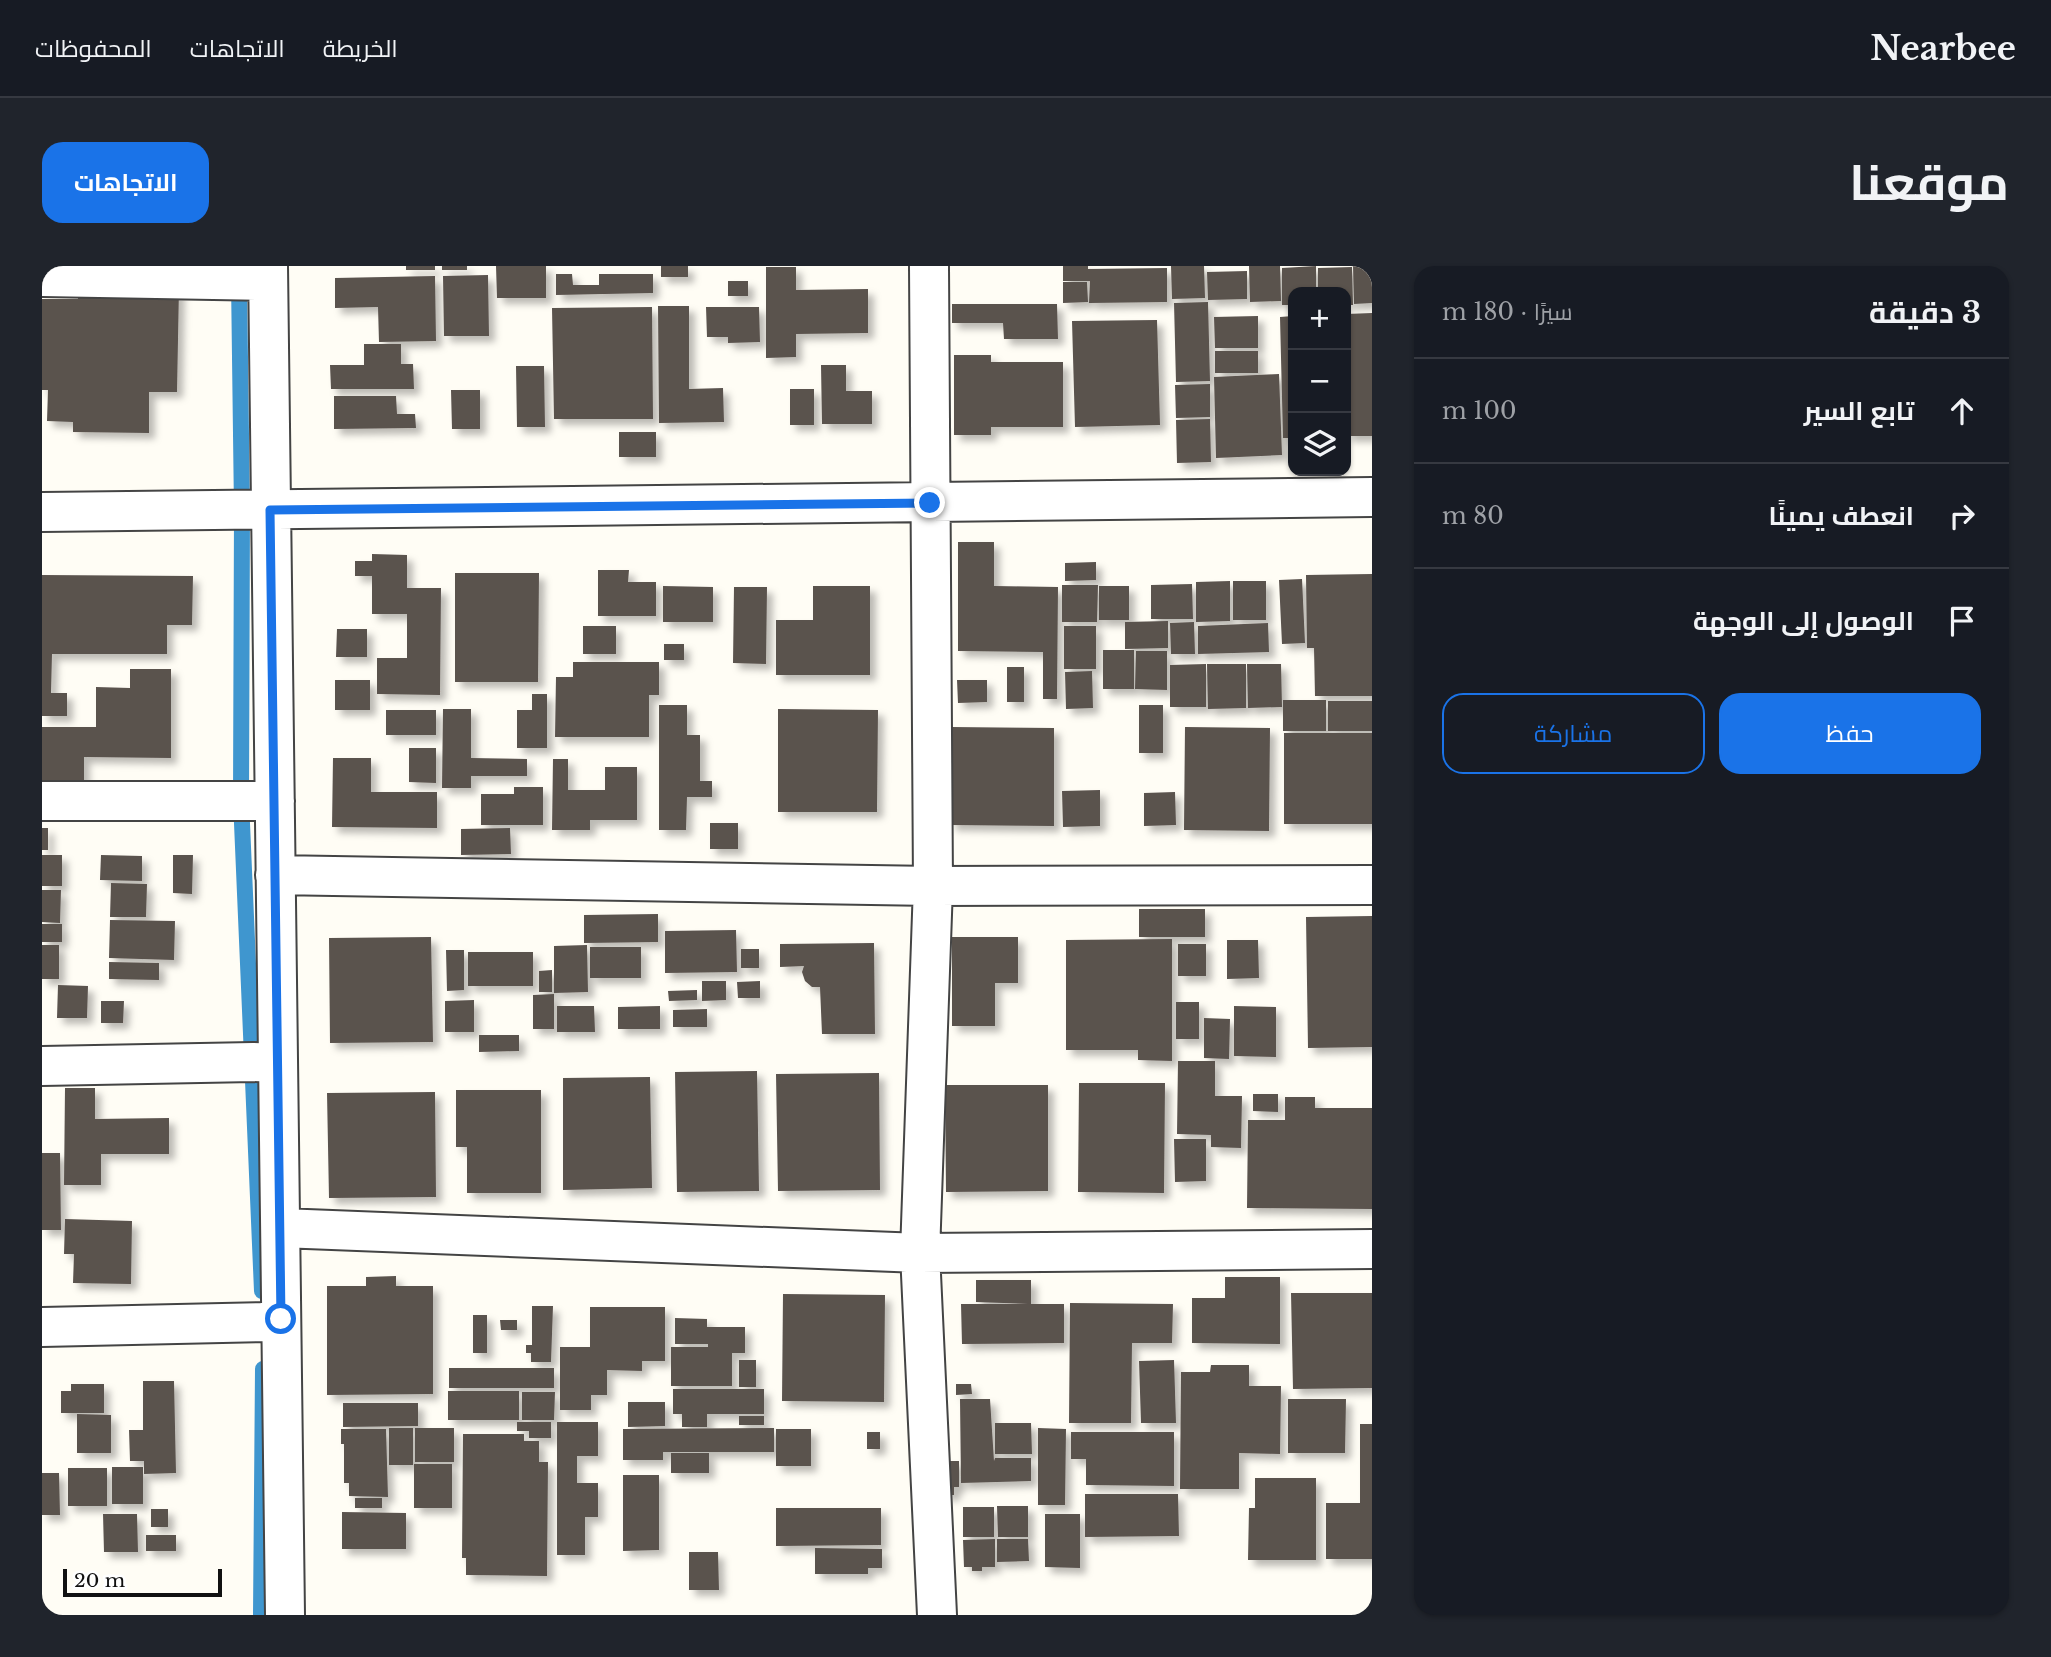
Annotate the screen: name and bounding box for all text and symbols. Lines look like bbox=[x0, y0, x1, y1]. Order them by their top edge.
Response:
text: Nearbee bbox=[1870, 28, 2016, 69]
text: المحفوظات bbox=[35, 34, 152, 63]
text: الاتجاهات bbox=[190, 34, 285, 63]
text: الخريطة bbox=[323, 34, 398, 63]
button: الاتجاهات bbox=[42, 142, 209, 223]
text: موقعنا bbox=[1849, 152, 2009, 213]
map controls bbox=[1288, 287, 1351, 476]
button: + bbox=[1288, 287, 1351, 350]
text: 3 دقيقة bbox=[1869, 294, 1981, 331]
text: سيرًا · 180 m bbox=[1442, 298, 1573, 326]
button: − bbox=[1288, 350, 1351, 413]
icon: ahead bbox=[1943, 392, 1981, 430]
text: تابع السير bbox=[1804, 395, 1914, 427]
text: 100 m bbox=[1442, 397, 1516, 425]
button: layers bbox=[1288, 413, 1351, 476]
route end bbox=[914, 487, 945, 518]
icon: right bbox=[1943, 497, 1981, 535]
text: انعطف يمينًا bbox=[1768, 500, 1914, 532]
text: 80 m bbox=[1442, 502, 1504, 530]
icon: arrive bbox=[1943, 602, 1981, 640]
text: الوصول إلى الوجهة bbox=[1693, 605, 1914, 637]
button: مشاركة bbox=[1442, 693, 1705, 774]
button: حفظ bbox=[1719, 693, 1981, 774]
route start bbox=[265, 1303, 296, 1334]
scale bar bbox=[63, 1566, 222, 1598]
text: 20 m bbox=[74, 1569, 125, 1592]

